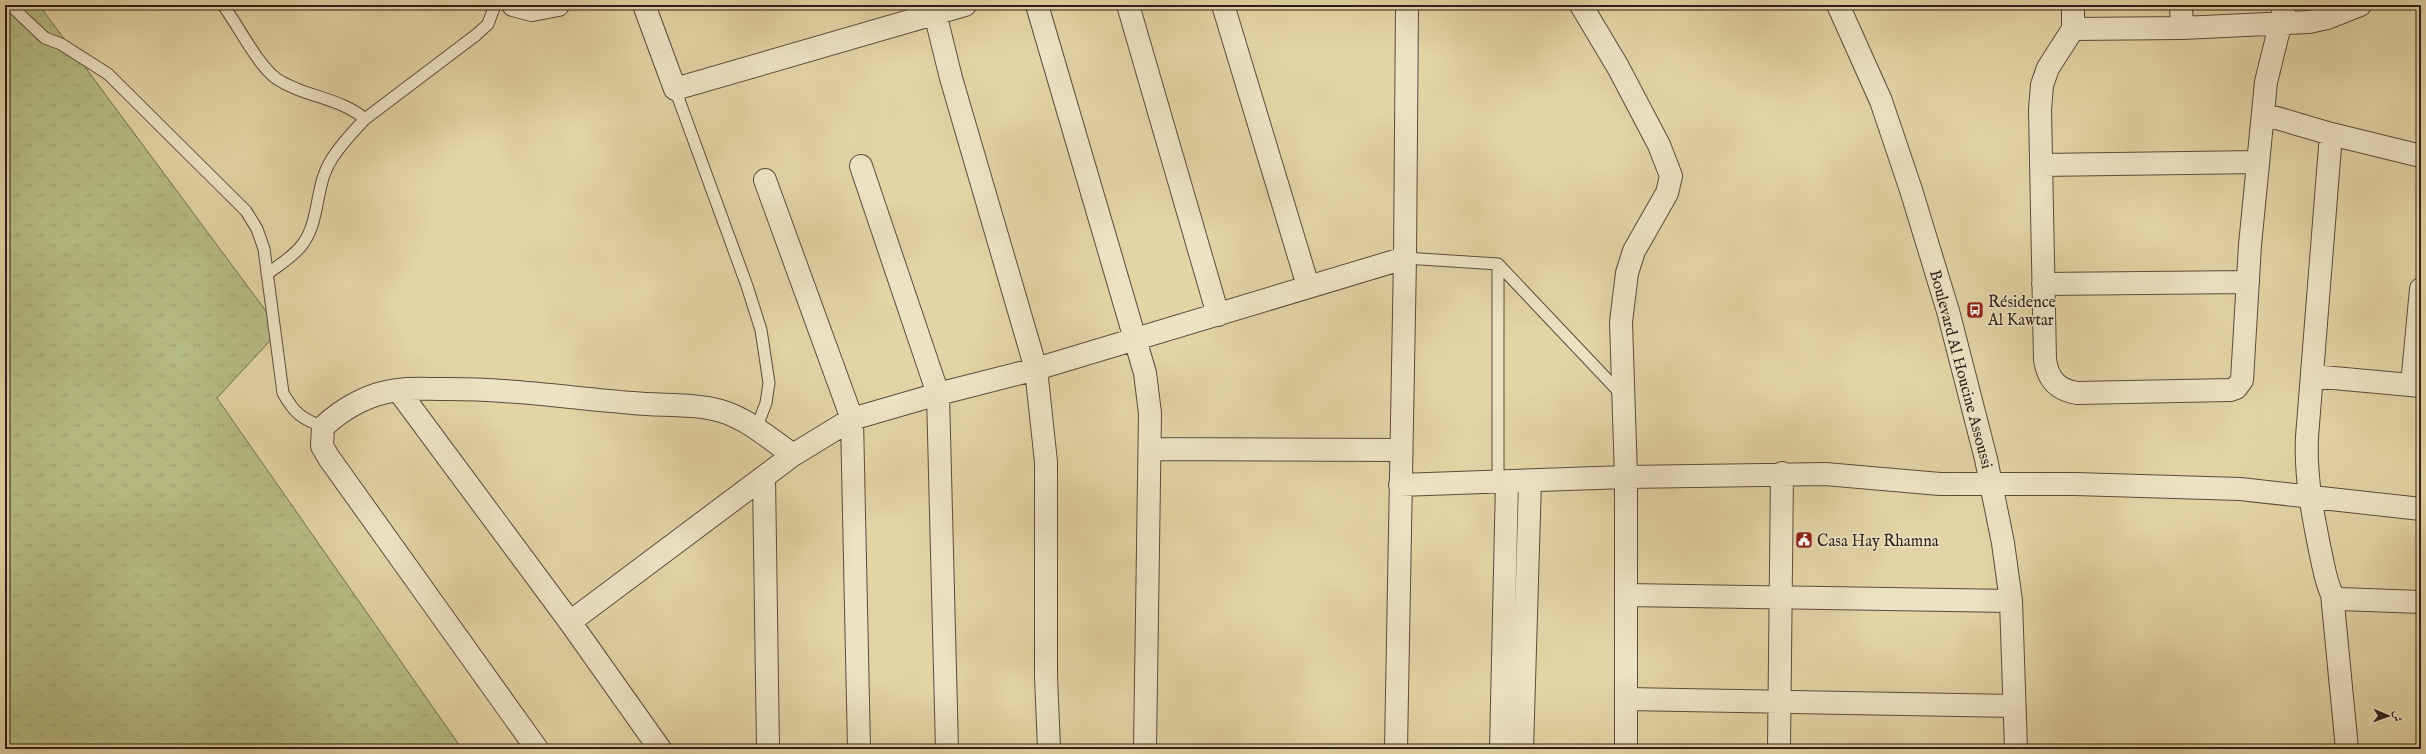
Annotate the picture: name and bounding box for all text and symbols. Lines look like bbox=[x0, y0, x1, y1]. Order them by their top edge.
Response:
street label: Boulevard Al Houcine Assoussi bbox=[1924, 268, 1996, 471]
place label: Résidence Al Kawtar bbox=[1987, 293, 2056, 331]
bus stop icon: Résidence Al Kawtar bbox=[1965, 300, 1985, 320]
public building icon: Casa Hay Rhamna bbox=[1794, 530, 1814, 550]
place label: Casa Hay Rhamna bbox=[1817, 532, 1939, 552]
north arrow bbox=[2368, 696, 2408, 736]
text: ش bbox=[2390, 711, 2404, 722]

